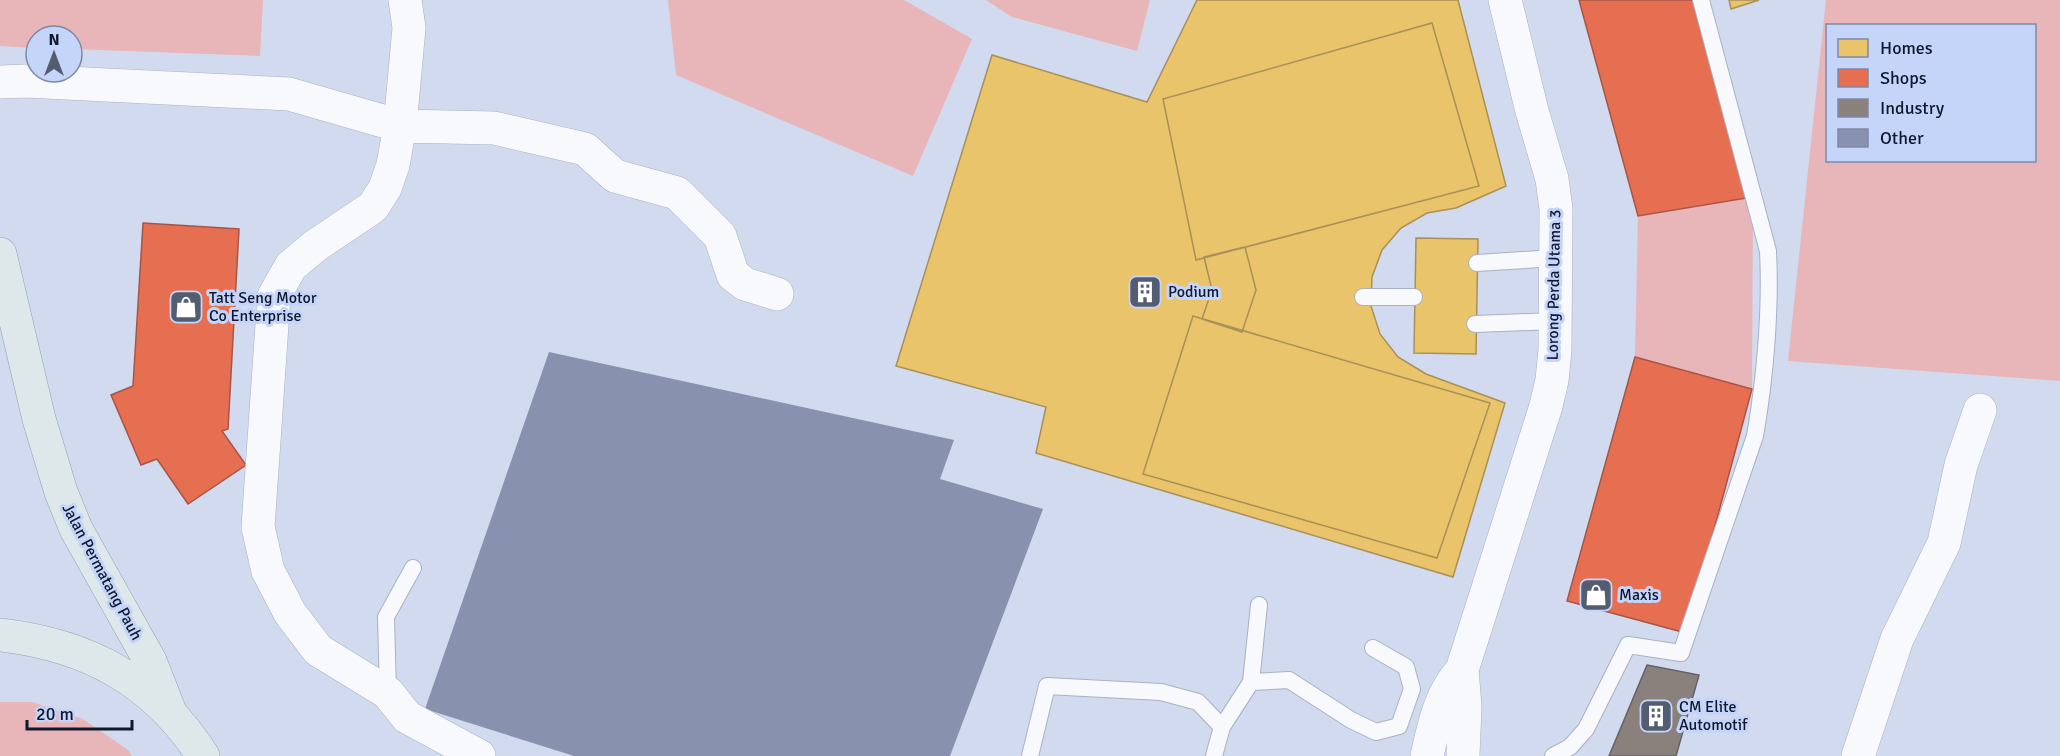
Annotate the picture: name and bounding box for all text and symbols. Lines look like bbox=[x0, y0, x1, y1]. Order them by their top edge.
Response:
north arrow bbox=[24, 24, 84, 84]
legend bbox=[1826, 24, 2036, 162]
text: N bbox=[48, 30, 60, 50]
text: Homes bbox=[1880, 37, 1933, 59]
text: Shops bbox=[1880, 67, 1927, 89]
text: Industry bbox=[1880, 97, 1945, 119]
text: Other bbox=[1880, 127, 1924, 149]
street label: Lorong Perda Utama 3 bbox=[1543, 209, 1565, 361]
building icon: Podium bbox=[1127, 274, 1163, 310]
place label: Podium bbox=[1168, 282, 1219, 302]
place label: Tatt Seng Motor Co Enterprise bbox=[209, 288, 317, 326]
shop icon: Tatt Seng Motor Co Enterprise bbox=[168, 289, 204, 325]
street label: Jalan Permatang Pauh bbox=[58, 500, 146, 644]
shop icon: Maxis bbox=[1578, 577, 1614, 613]
place label: Maxis bbox=[1619, 585, 1659, 605]
scale bar bbox=[27, 693, 132, 731]
place label: CM Elite Automotif bbox=[1679, 697, 1748, 735]
building icon: CM Elite Automotif bbox=[1638, 698, 1674, 734]
text: 20 m bbox=[36, 703, 74, 725]

